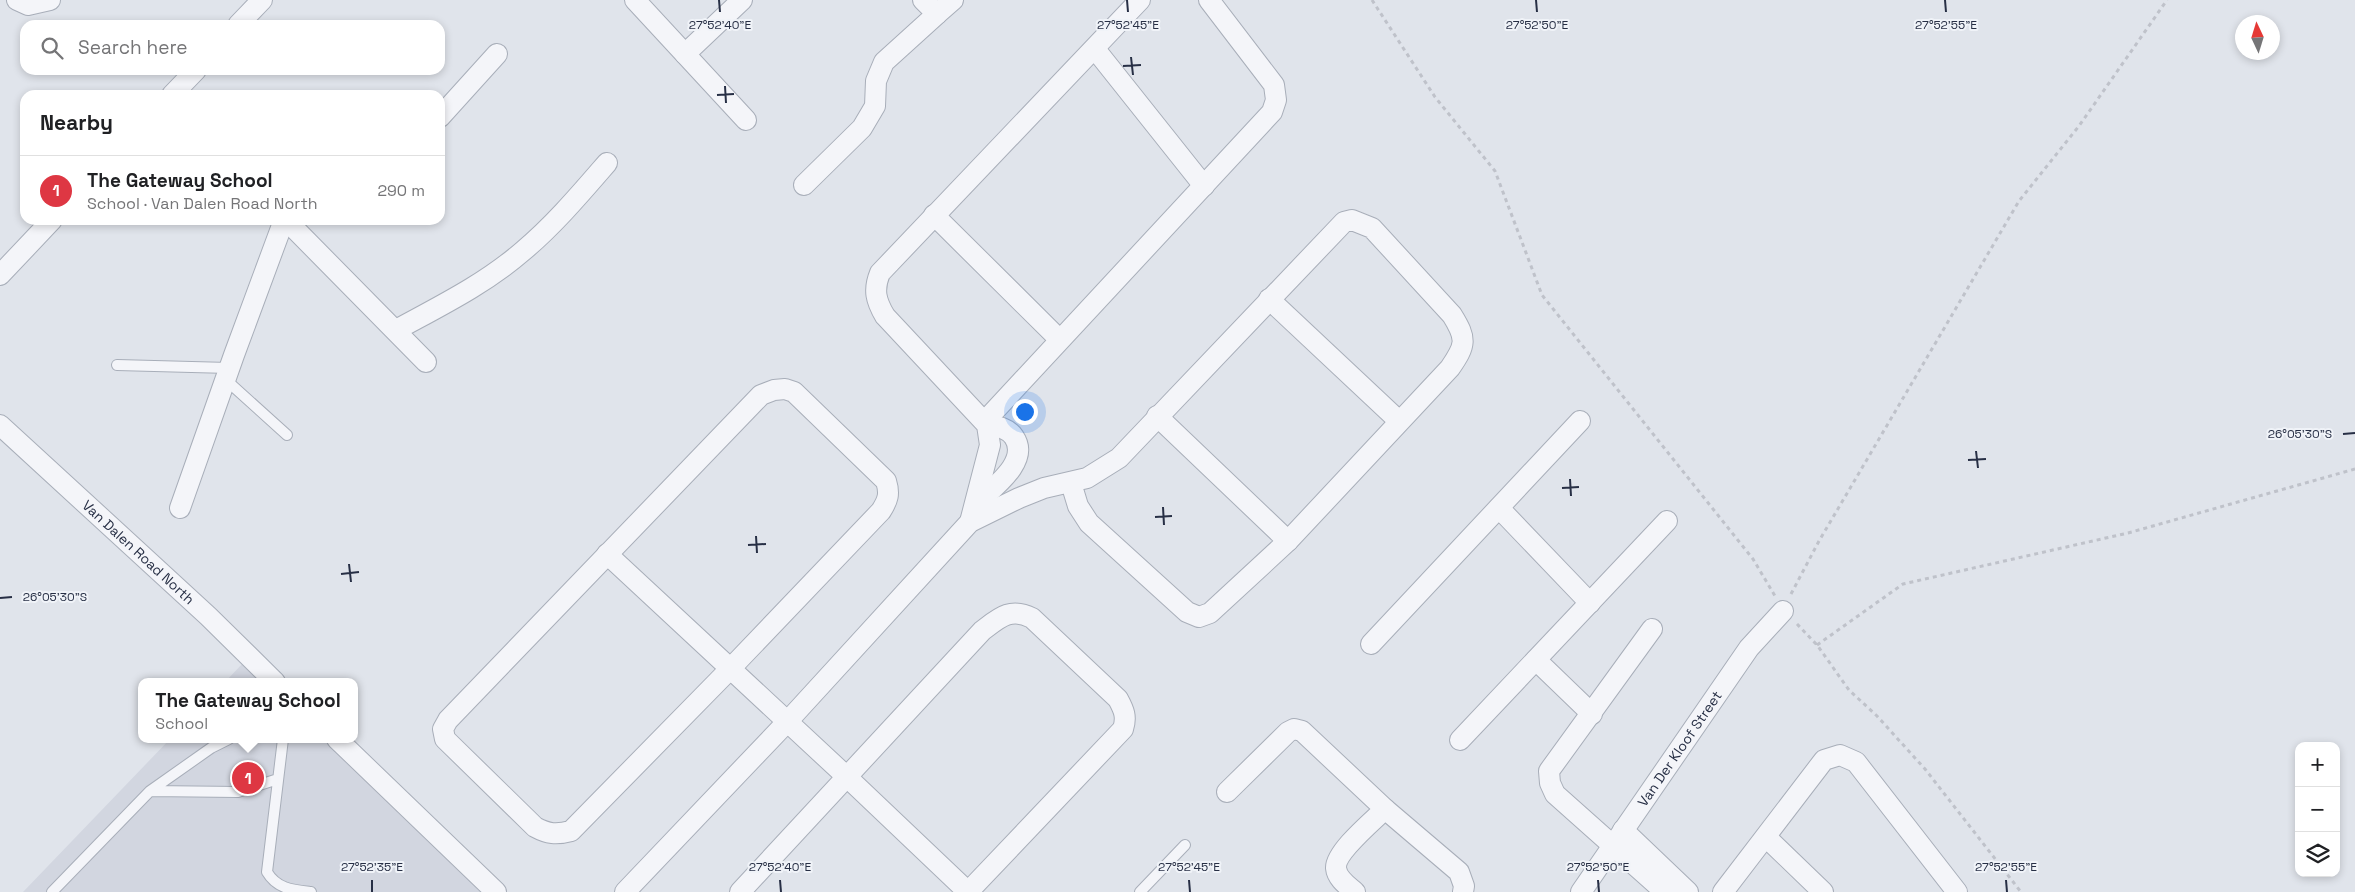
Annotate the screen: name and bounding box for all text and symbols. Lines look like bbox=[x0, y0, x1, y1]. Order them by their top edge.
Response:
north arrow bbox=[2235, 15, 2280, 60]
text: 27°52'40"E bbox=[689, 17, 751, 33]
text: 27°52'45"E bbox=[1097, 17, 1159, 33]
text: 27°52'50"E bbox=[1506, 17, 1569, 33]
text: 27°52'55"E bbox=[1915, 17, 1977, 33]
search box bbox=[20, 20, 445, 75]
icon: search bbox=[38, 34, 66, 62]
text: Search here bbox=[78, 35, 188, 60]
text: Nearby bbox=[40, 109, 113, 136]
text: The Gateway School bbox=[87, 168, 273, 193]
text: 1 bbox=[52, 180, 60, 201]
text: 290 m bbox=[377, 180, 425, 201]
text: School · Van Dalen Road North bbox=[87, 193, 318, 214]
your location bbox=[1012, 399, 1038, 425]
text: 26°05'30"S bbox=[2268, 426, 2332, 442]
street label: Van Dalen Road North bbox=[79, 496, 198, 608]
text: 26°05'30"S bbox=[23, 589, 87, 605]
popup bbox=[138, 678, 358, 743]
street label: Van Der Kloof Street bbox=[1634, 687, 1726, 810]
text: The Gateway School bbox=[155, 688, 341, 713]
text: School bbox=[155, 713, 208, 734]
map controls bbox=[2295, 742, 2340, 877]
button: + bbox=[2295, 742, 2340, 787]
pin: 1 bbox=[232, 759, 264, 797]
button: − bbox=[2295, 787, 2340, 832]
button: layers bbox=[2295, 832, 2340, 877]
text: 27°52'35"E bbox=[341, 859, 403, 875]
text: 27°52'40"E bbox=[749, 859, 811, 875]
text: 27°52'45"E bbox=[1158, 859, 1220, 875]
text: 27°52'50"E bbox=[1567, 859, 1630, 875]
text: 27°52'55"E bbox=[1975, 859, 2037, 875]

